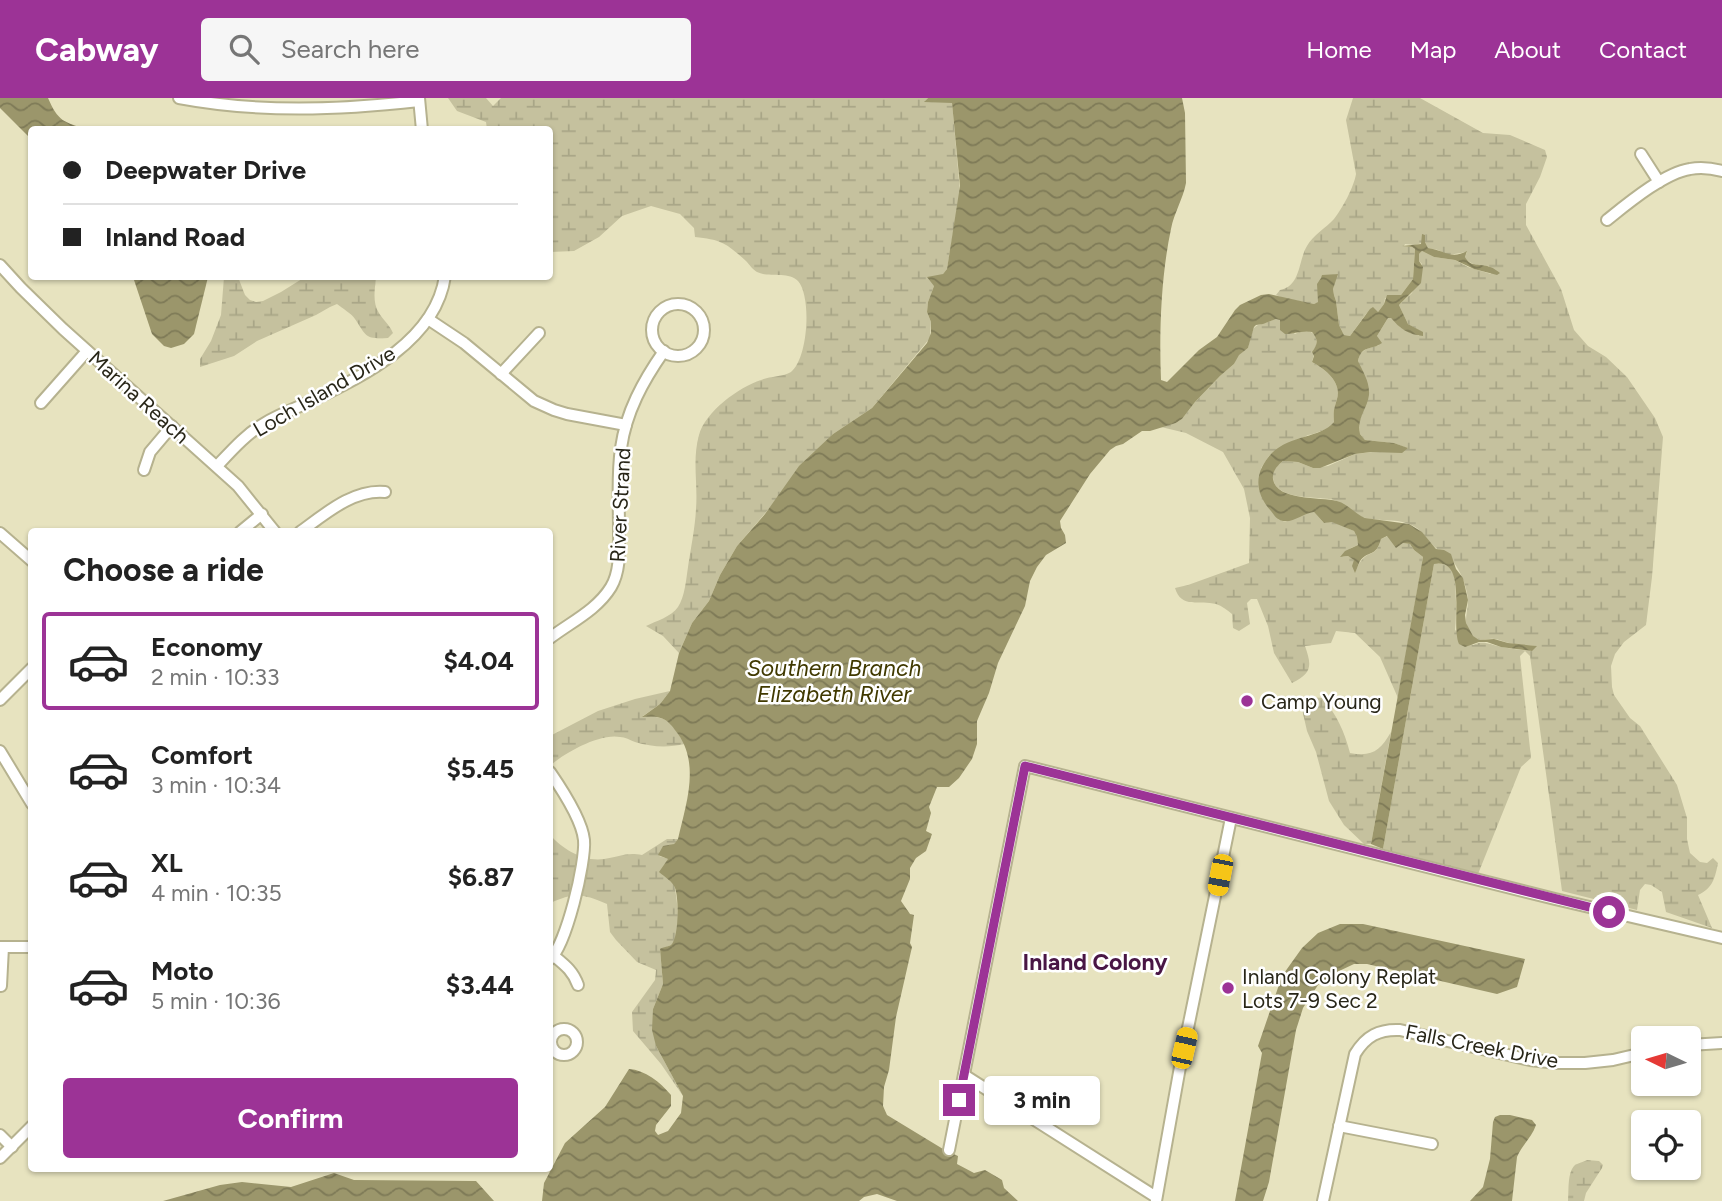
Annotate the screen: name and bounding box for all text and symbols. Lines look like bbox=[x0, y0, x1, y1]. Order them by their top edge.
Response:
search box bbox=[201, 18, 691, 81]
text: Cabway bbox=[35, 30, 159, 69]
icon: search bbox=[225, 30, 263, 68]
text: Search here bbox=[281, 33, 420, 65]
text: Home bbox=[1306, 35, 1372, 64]
text: Map bbox=[1410, 35, 1456, 64]
text: About bbox=[1494, 35, 1561, 64]
text: Contact bbox=[1599, 35, 1687, 64]
text: Deepwater Drive bbox=[105, 154, 306, 186]
text: Inland Road bbox=[105, 221, 245, 253]
street label: Loch Island Drive bbox=[248, 340, 400, 442]
street label: Marina Reach bbox=[84, 345, 194, 449]
street label: River Strand bbox=[605, 447, 635, 563]
text: Choose a ride bbox=[63, 551, 264, 589]
icon: car bbox=[67, 630, 130, 693]
text: Economy bbox=[151, 631, 263, 663]
text: $4.04 bbox=[443, 645, 514, 677]
water label: Southern Branch Elizabeth River bbox=[747, 654, 921, 708]
text: 2 min · 10:33 bbox=[151, 663, 280, 691]
place label: Camp Young bbox=[1261, 689, 1382, 714]
marker: Camp Young bbox=[1239, 693, 1255, 709]
icon: car bbox=[67, 738, 130, 801]
text: Comfort bbox=[151, 739, 253, 771]
text: $5.45 bbox=[446, 753, 514, 785]
text: 3 min · 10:34 bbox=[151, 771, 281, 799]
icon: car bbox=[67, 846, 130, 909]
text: XL bbox=[151, 847, 183, 879]
car bbox=[1206, 852, 1235, 898]
text: $6.87 bbox=[448, 861, 514, 893]
text: 4 min · 10:35 bbox=[151, 879, 282, 907]
route start bbox=[1593, 896, 1625, 928]
district label: Inland Colony bbox=[1023, 948, 1168, 976]
icon: car bbox=[67, 954, 130, 1017]
text: Moto bbox=[151, 955, 214, 987]
place label: Inland Colony Replat Lots 7-9 Sec 2 bbox=[1242, 964, 1436, 1013]
text: $3.44 bbox=[446, 969, 514, 1001]
marker: Inland Colony Replat Lots 7-9 Sec 2 bbox=[1220, 980, 1236, 996]
text: 5 min · 10:36 bbox=[151, 987, 280, 1015]
street label: Falls Creek Drive bbox=[1403, 1019, 1561, 1073]
car bbox=[1170, 1025, 1199, 1071]
north arrow bbox=[1631, 1026, 1701, 1096]
map controls bbox=[1631, 1026, 1701, 1180]
callout: 3 min bbox=[984, 1076, 1099, 1124]
button: Confirm bbox=[63, 1078, 518, 1158]
route end bbox=[943, 1084, 975, 1116]
text: 3 min bbox=[1013, 1086, 1071, 1114]
button: locate bbox=[1631, 1110, 1701, 1180]

